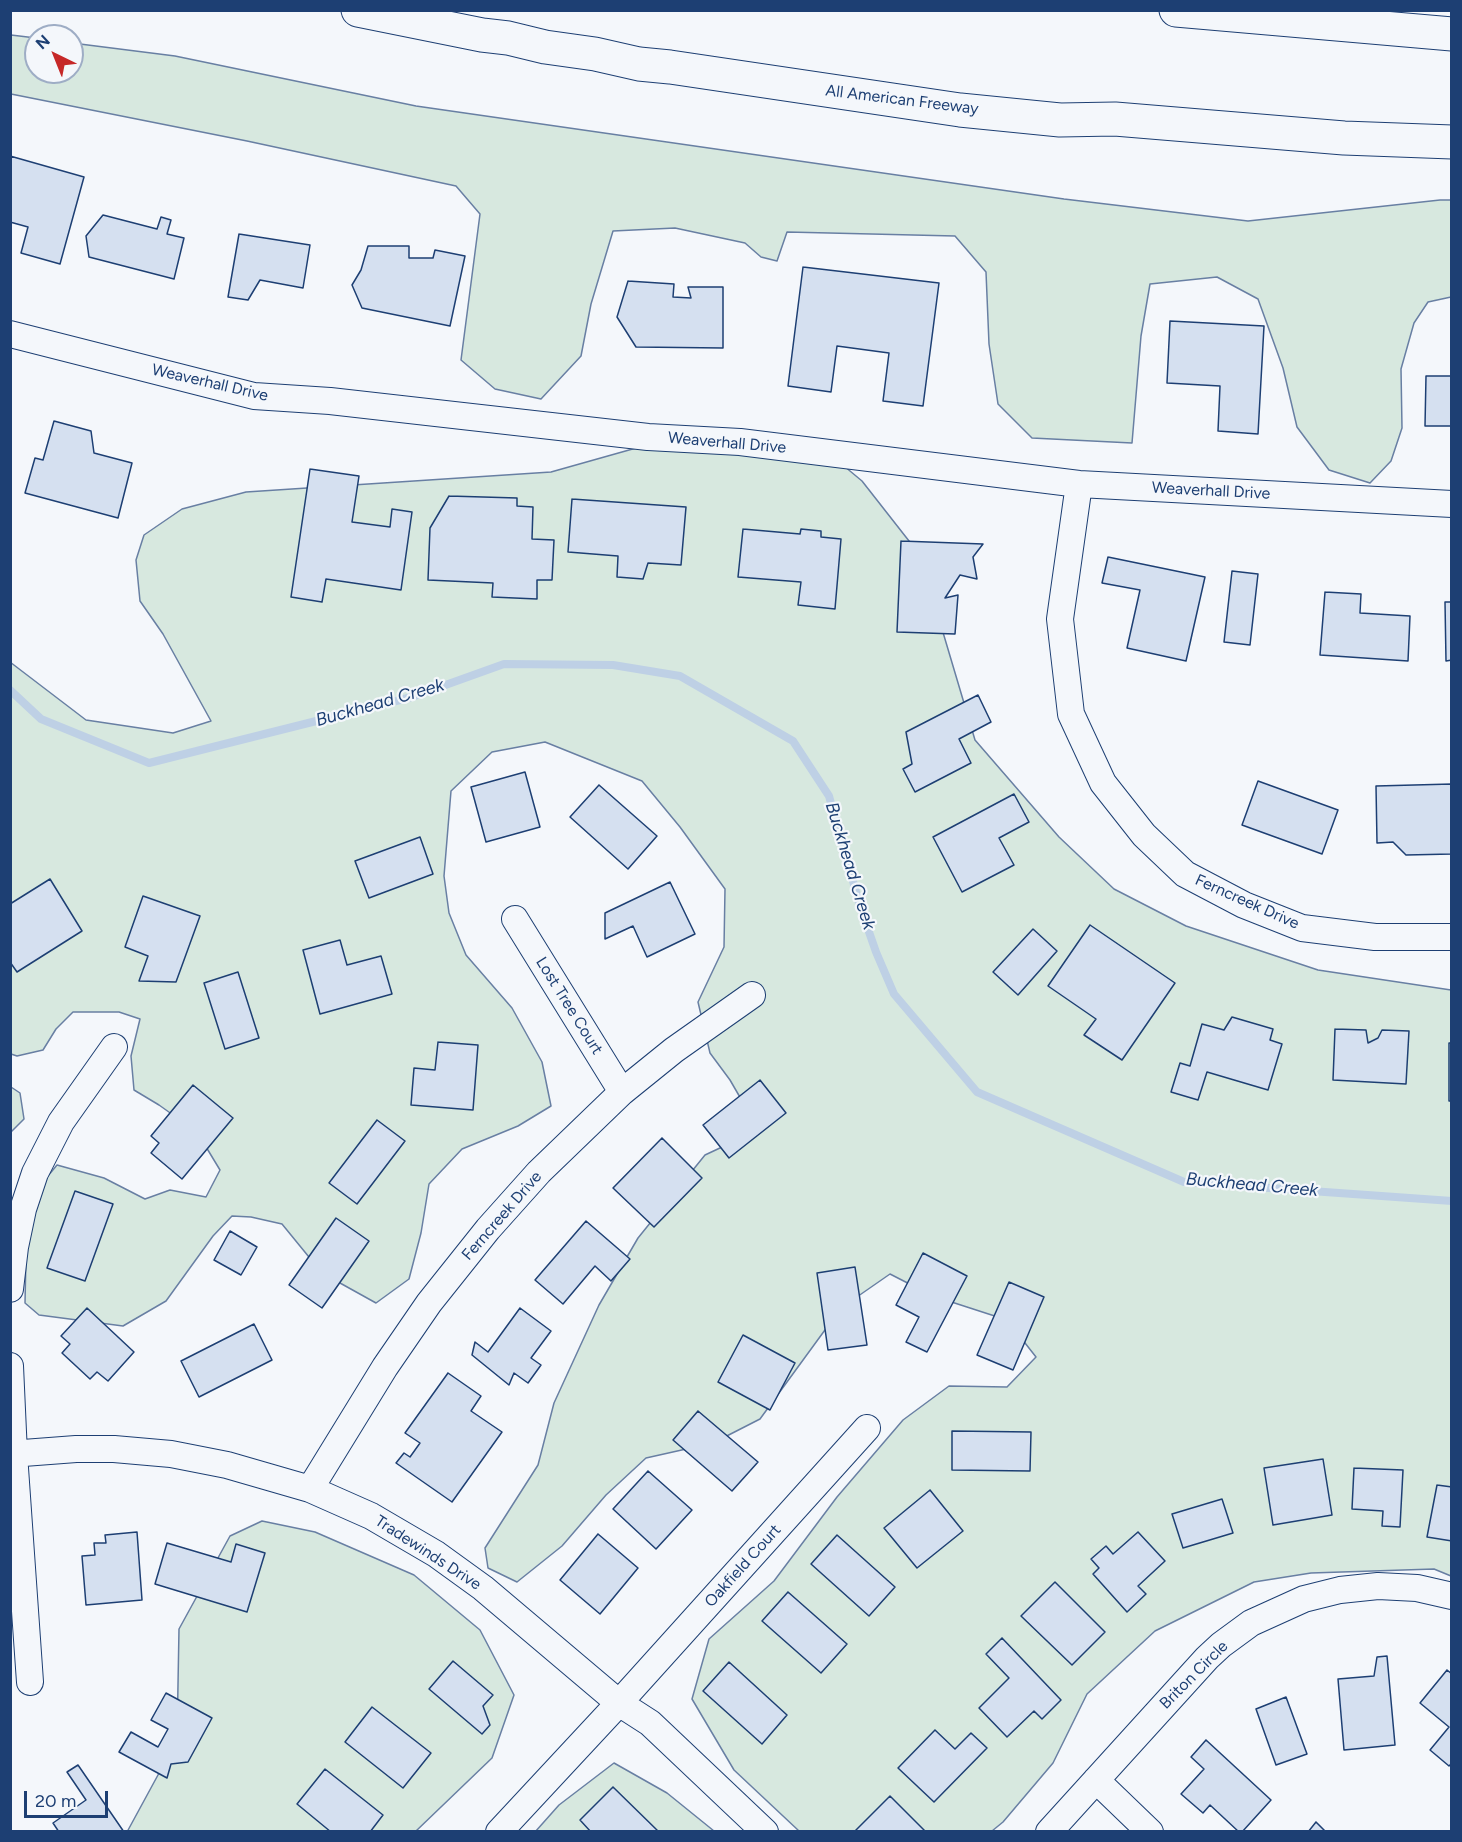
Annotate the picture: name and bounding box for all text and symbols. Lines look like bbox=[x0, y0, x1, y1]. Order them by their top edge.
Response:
north arrow bbox=[24, 24, 84, 84]
text: N bbox=[32, 31, 54, 53]
street label: All American Freeway bbox=[824, 81, 980, 119]
street label: Weaverhall Drive bbox=[150, 360, 270, 406]
street label: Weaverhall Drive bbox=[667, 428, 787, 458]
street label: Weaverhall Drive bbox=[1151, 478, 1271, 504]
water label: Buckhead Creek bbox=[313, 674, 447, 732]
water label: Buckhead Creek bbox=[820, 799, 880, 933]
street label: Ferncreek Drive bbox=[1192, 870, 1302, 934]
street label: Lost Tree Court bbox=[531, 954, 607, 1058]
street label: Ferncreek Drive bbox=[458, 1167, 546, 1265]
water label: Buckhead Creek bbox=[1185, 1168, 1319, 1202]
street label: Tradewinds Drive bbox=[371, 1512, 485, 1594]
street label: Oakfield Court bbox=[701, 1521, 785, 1611]
street label: Briton Circle bbox=[1156, 1637, 1232, 1713]
scale bar bbox=[27, 1779, 111, 1817]
text: 20 m bbox=[35, 1790, 76, 1812]

